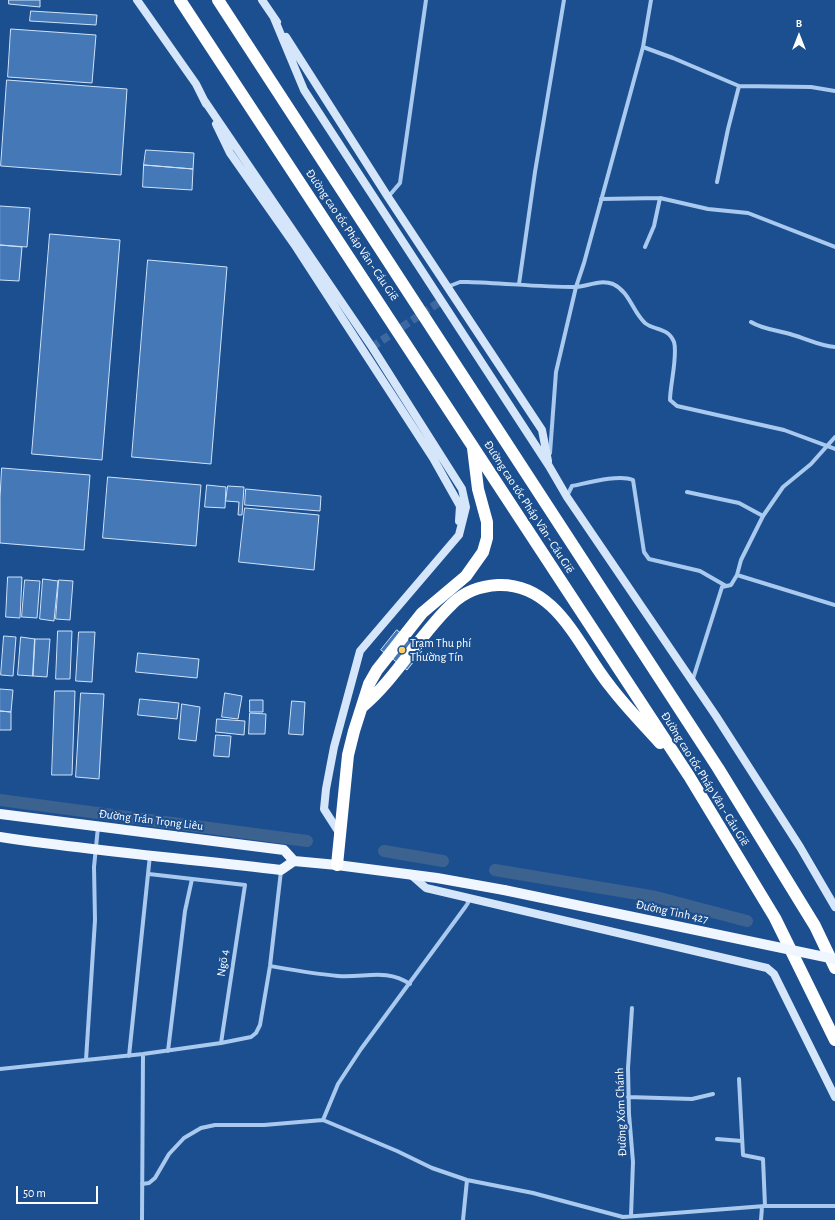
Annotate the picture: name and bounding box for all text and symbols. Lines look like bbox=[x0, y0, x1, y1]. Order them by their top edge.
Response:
north arrow bbox=[779, 16, 819, 56]
text: B bbox=[796, 18, 802, 29]
street label: Đường cao tốc Pháp Vân - Cầu Giẽ bbox=[303, 167, 401, 303]
street label: Đường cao tốc Pháp Vân - Cầu Giẽ bbox=[481, 438, 577, 576]
place label: Trạm Thu phí Thường Tín bbox=[410, 636, 471, 664]
marker: Trạm Thu phí Thường Tín bbox=[397, 645, 407, 655]
street label: Đường cao tốc Pháp Vân - Cầu Giẽ bbox=[658, 709, 752, 849]
street label: Đường Trần Trọng Liêu bbox=[98, 806, 204, 834]
street label: Đường Tỉnh 427 bbox=[634, 897, 710, 927]
street label: Ngõ 4 bbox=[214, 948, 232, 978]
street label: Đường Xóm Chánh bbox=[612, 1067, 630, 1157]
scale bar bbox=[18, 1178, 100, 1204]
text: 50 m bbox=[23, 1187, 46, 1199]

